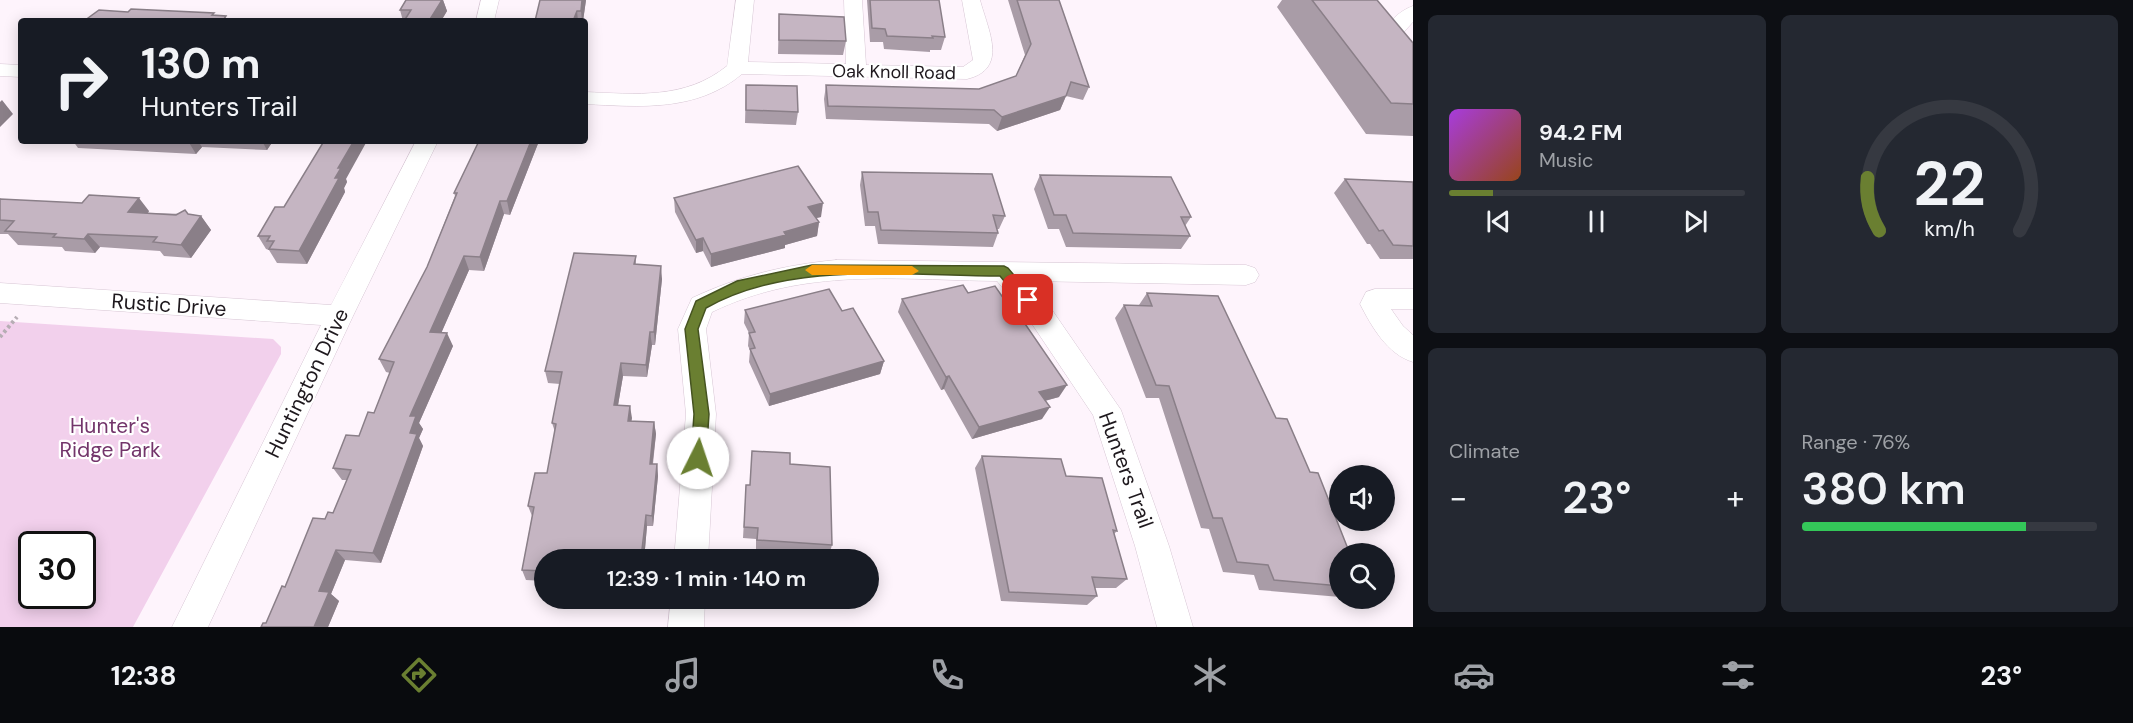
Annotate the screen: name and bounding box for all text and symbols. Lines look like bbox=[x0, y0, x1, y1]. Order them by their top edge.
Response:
text: 130 m bbox=[141, 36, 261, 91]
icon: right bbox=[42, 42, 120, 120]
street label: Oak Knoll Road bbox=[832, 59, 956, 85]
text: Hunters Trail bbox=[141, 89, 297, 124]
text: 94.2 FM bbox=[1539, 118, 1622, 147]
text: 22 bbox=[1913, 143, 1985, 224]
text: Music bbox=[1539, 147, 1594, 173]
icon: previous bbox=[1482, 205, 1515, 238]
icon: pause bbox=[1580, 205, 1613, 238]
icon: next bbox=[1679, 205, 1712, 238]
text: km/h bbox=[1924, 215, 1975, 243]
pin bbox=[1002, 274, 1053, 325]
icon: arrive bbox=[1011, 283, 1044, 316]
street label: Rustic Drive bbox=[111, 287, 227, 323]
street label: Huntington Drive bbox=[259, 303, 355, 462]
street label: Hunters Trail bbox=[1092, 408, 1160, 532]
park label: Hunter's Ridge Park bbox=[60, 412, 161, 464]
position arrow bbox=[666, 426, 730, 490]
text: Range · 76% bbox=[1802, 429, 1910, 455]
text: Climate bbox=[1449, 438, 1520, 464]
text: 380 km bbox=[1802, 459, 1966, 518]
map controls bbox=[1329, 465, 1395, 609]
button: sound bbox=[1329, 465, 1395, 531]
text: 23° bbox=[1562, 468, 1631, 527]
text: − bbox=[1449, 476, 1467, 519]
text: + bbox=[1726, 476, 1745, 519]
speed limit sign: 30 bbox=[18, 531, 96, 609]
button: search bbox=[1329, 543, 1395, 609]
text: 12:39 · 1 min · 140 m bbox=[607, 564, 806, 593]
icon: directions bbox=[398, 654, 440, 696]
icon: music bbox=[662, 654, 704, 696]
icon: phone bbox=[926, 654, 968, 696]
icon: climate bbox=[1189, 654, 1231, 696]
icon: car bbox=[1453, 654, 1495, 696]
icon: filters bbox=[1717, 654, 1759, 696]
text: 12:38 bbox=[111, 658, 176, 693]
text: 23° bbox=[1980, 658, 2022, 693]

